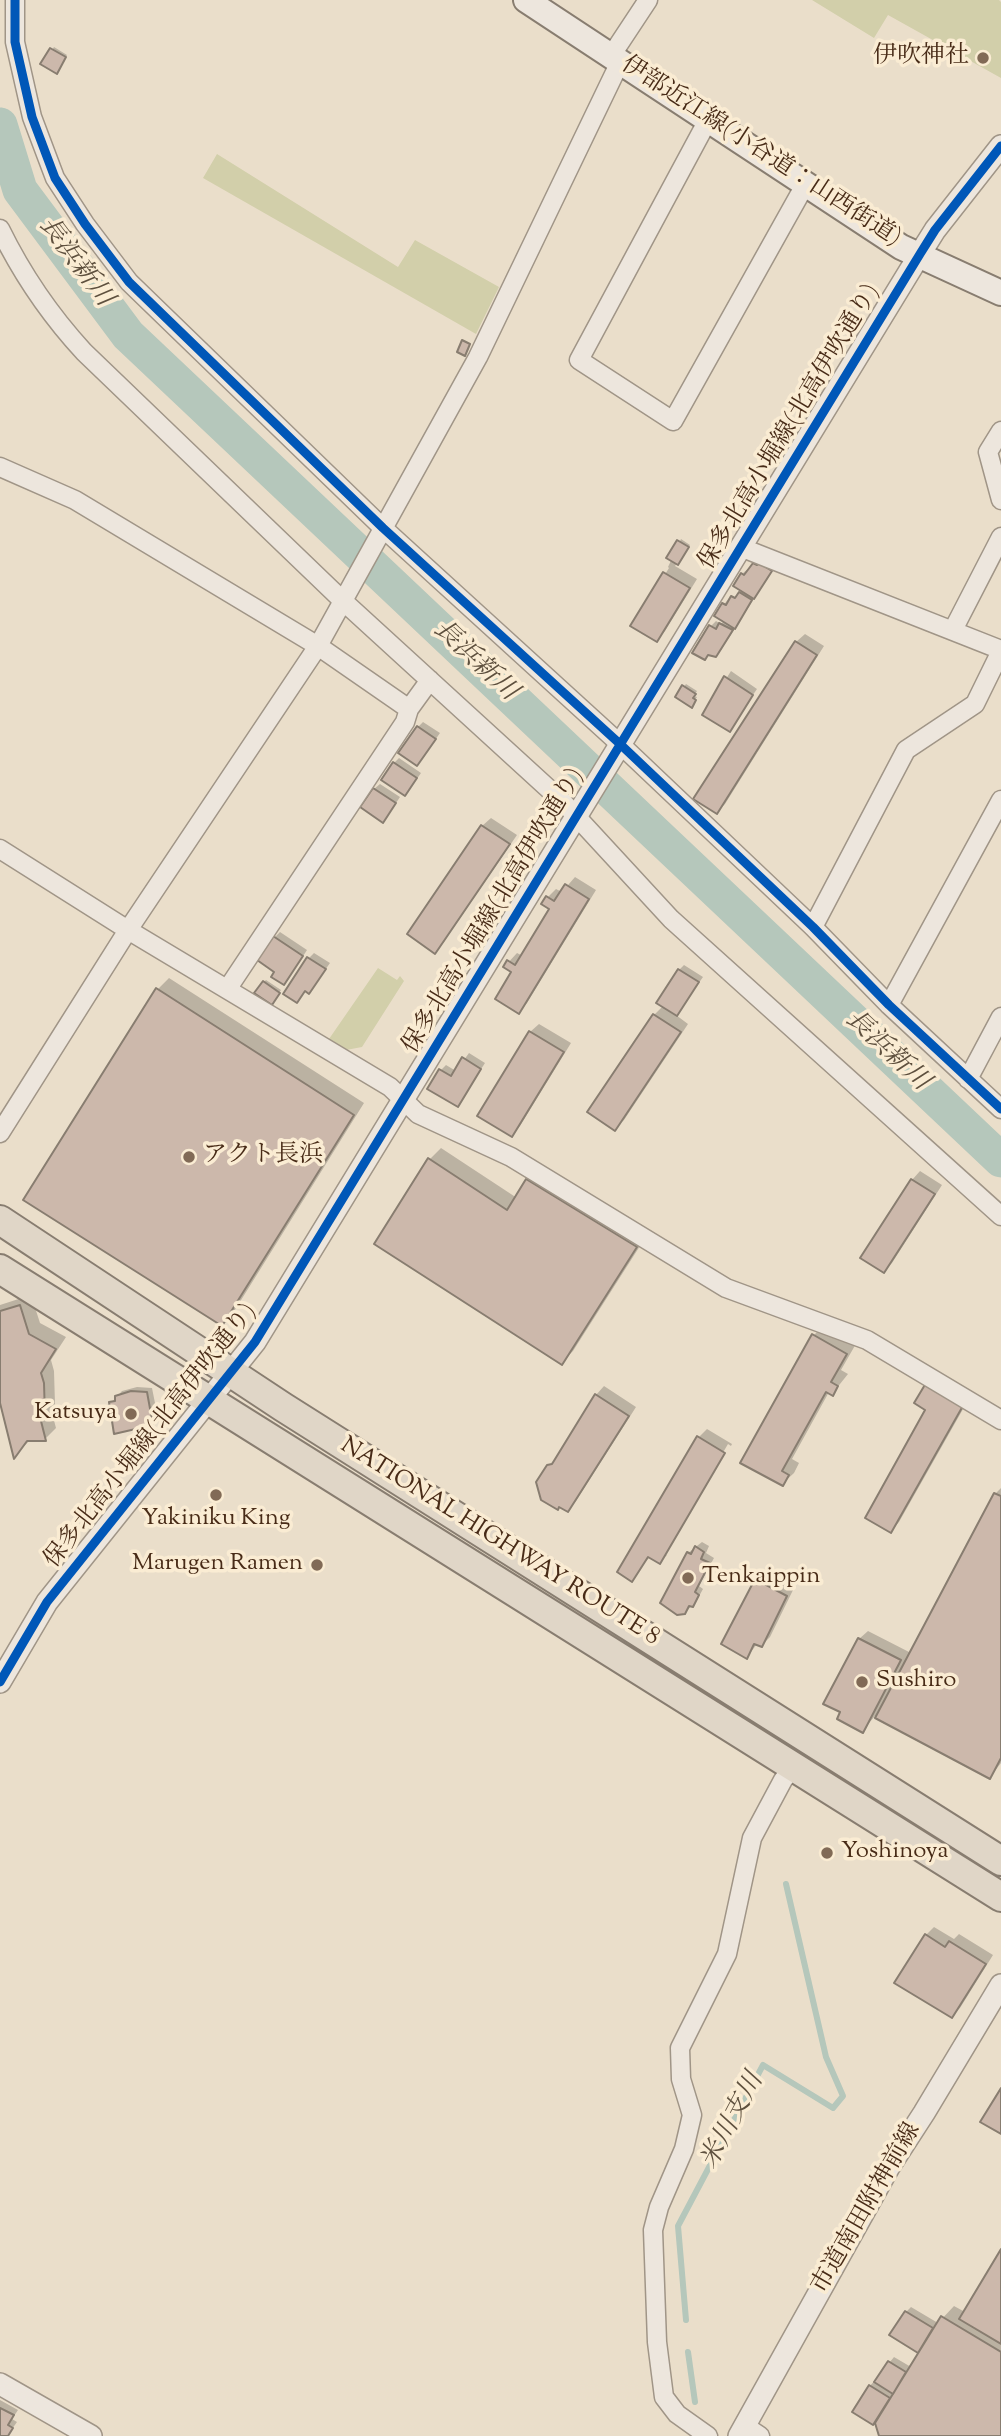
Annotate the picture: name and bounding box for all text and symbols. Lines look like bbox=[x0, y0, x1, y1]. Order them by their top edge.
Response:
place label: 伊吹神社 bbox=[873, 44, 969, 72]
marker: 伊吹神社 bbox=[975, 50, 991, 66]
street label: 伊部近江線(小谷道：山西街道) bbox=[615, 52, 905, 254]
water label: 長浜新川 bbox=[30, 212, 118, 314]
street label: 保多北高小堀線(北高伊吹通り) bbox=[694, 280, 888, 576]
water label: 長浜新川 bbox=[425, 615, 523, 709]
street label: 保多北高小堀線(北高伊吹通り) bbox=[398, 764, 592, 1060]
water label: 長浜新川 bbox=[837, 1005, 935, 1099]
place label: アクト長浜 bbox=[203, 1143, 323, 1171]
marker: アクト長浜 bbox=[181, 1149, 197, 1165]
street label: 保多北高小堀線(北高伊吹通り) bbox=[40, 1299, 264, 1575]
place label: Katsuya bbox=[34, 1400, 117, 1428]
marker: Katsuya bbox=[123, 1406, 139, 1422]
street label: NATIONAL HIGHWAY ROUTE 8 bbox=[334, 1433, 664, 1653]
marker: Yakiniku King bbox=[208, 1487, 224, 1503]
place label: Yakiniku King bbox=[142, 1506, 290, 1534]
place label: Marugen Ramen bbox=[132, 1551, 303, 1579]
marker: Marugen Ramen bbox=[309, 1557, 325, 1573]
place label: Tenkaippin bbox=[702, 1564, 820, 1592]
marker: Tenkaippin bbox=[680, 1570, 696, 1586]
place label: Sushiro bbox=[876, 1668, 956, 1696]
marker: Sushiro bbox=[854, 1674, 870, 1690]
place label: Yoshinoya bbox=[841, 1839, 949, 1867]
marker: Yoshinoya bbox=[819, 1845, 835, 1861]
water label: 米川支川 bbox=[696, 2069, 772, 2175]
street label: 市道南田附神前線 bbox=[808, 2119, 928, 2299]

